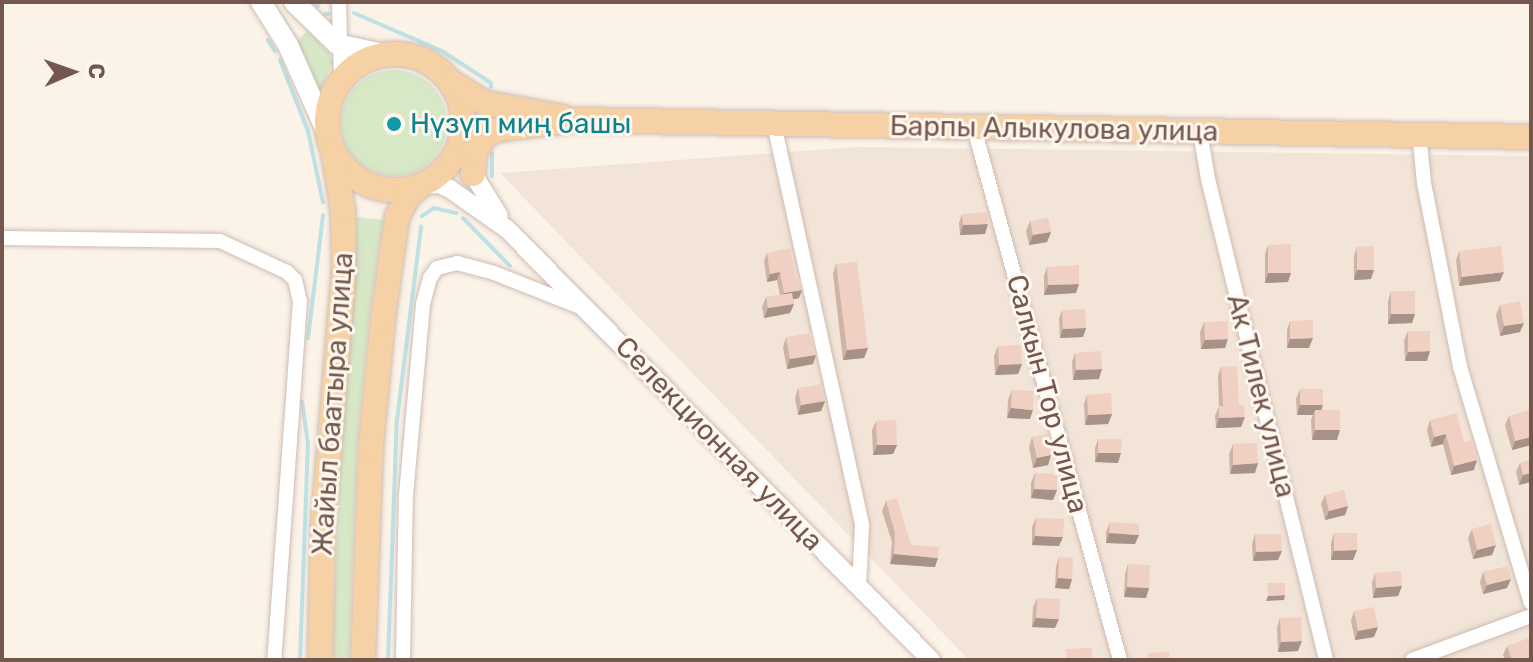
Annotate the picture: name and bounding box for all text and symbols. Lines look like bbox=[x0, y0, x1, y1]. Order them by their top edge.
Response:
north arrow bbox=[32, 32, 112, 112]
text: С bbox=[83, 63, 110, 79]
place label: Нүзүп миң башы bbox=[410, 107, 631, 141]
street label: Барпы Алыкулова улица bbox=[889, 109, 1219, 149]
marker: Нүзүп миң башы bbox=[385, 115, 403, 133]
street label: Жайыл баатыра улица bbox=[306, 251, 360, 557]
street label: Салкын Тор улица bbox=[999, 271, 1095, 517]
street label: Ак Тилек улица bbox=[1220, 291, 1302, 501]
street label: Селекционная улица bbox=[608, 330, 830, 558]

